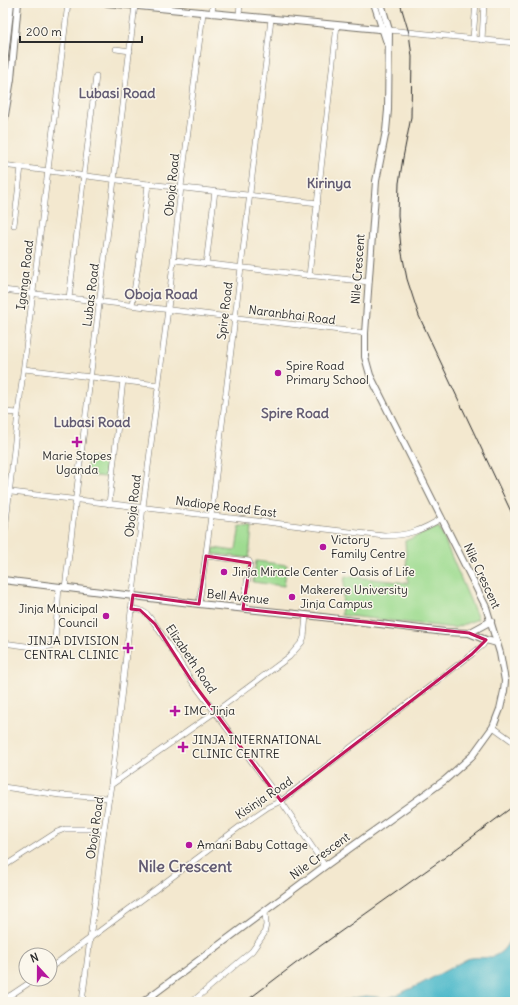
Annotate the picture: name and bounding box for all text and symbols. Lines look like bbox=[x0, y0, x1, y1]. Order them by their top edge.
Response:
scale bar bbox=[20, 18, 142, 44]
text: 200 m bbox=[26, 24, 62, 39]
district label: Lubasi Road bbox=[78, 84, 156, 102]
street label: Oboja Road bbox=[161, 153, 182, 217]
district label: Kirinya bbox=[307, 174, 351, 192]
street label: Nile Crescent bbox=[348, 233, 367, 305]
street label: Iganga Road bbox=[13, 239, 36, 311]
street label: Lubas Road bbox=[79, 263, 102, 327]
street label: Spire Road bbox=[214, 281, 235, 341]
district label: Oboja Road bbox=[124, 285, 199, 303]
street label: Naranbhai Road bbox=[248, 302, 336, 327]
place label: Spire Road Primary School bbox=[286, 358, 369, 387]
marker: Spire Road Primary School bbox=[273, 368, 283, 378]
district label: Spire Road bbox=[261, 404, 330, 422]
district label: Lubasi Road bbox=[53, 413, 131, 431]
marker: Marie Stopes Uganda bbox=[71, 436, 83, 448]
place label: Marie Stopes Uganda bbox=[42, 448, 112, 477]
street label: Oboja Road bbox=[121, 474, 144, 538]
street label: Nadiope Road East bbox=[175, 493, 278, 520]
place label: Victory Family Centre bbox=[331, 532, 406, 561]
street label: Nile Crescent bbox=[461, 541, 504, 611]
marker: Victory Family Centre bbox=[318, 542, 328, 552]
place label: Jinja Miracle Center - Oasis of Life bbox=[232, 564, 415, 579]
marker: Jinja Miracle Center - Oasis of Life bbox=[219, 567, 229, 577]
place label: Makerere University Jinja Campus bbox=[300, 582, 408, 611]
street label: Bell Avenue bbox=[206, 586, 270, 607]
marker: Makerere University Jinja Campus bbox=[287, 592, 297, 602]
place label: Jinja Municipal Council bbox=[18, 601, 98, 630]
marker: Jinja Municipal Council bbox=[101, 611, 111, 621]
street label: Elizabeth Road bbox=[163, 621, 220, 696]
place label: JINJA DIVISION CENTRAL CLINIC bbox=[24, 633, 119, 662]
marker: JINJA DIVISION CENTRAL CLINIC bbox=[122, 642, 134, 654]
place label: IMC Jinja bbox=[184, 703, 235, 718]
marker: IMC Jinja bbox=[169, 705, 181, 717]
place label: JINJA INTERNATIONAL CLINIC CENTRE bbox=[192, 732, 322, 761]
marker: JINJA INTERNATIONAL CLINIC CENTRE bbox=[177, 741, 189, 753]
street label: Kisinja Road bbox=[232, 773, 295, 822]
street label: Oboja Road bbox=[83, 796, 106, 860]
street label: Nile Crescent bbox=[287, 829, 353, 882]
place label: Amani Baby Cottage bbox=[197, 837, 308, 852]
marker: Amani Baby Cottage bbox=[184, 840, 194, 850]
district label: Nile Crescent bbox=[138, 856, 233, 876]
north arrow bbox=[18, 947, 58, 987]
text: N bbox=[28, 950, 40, 966]

